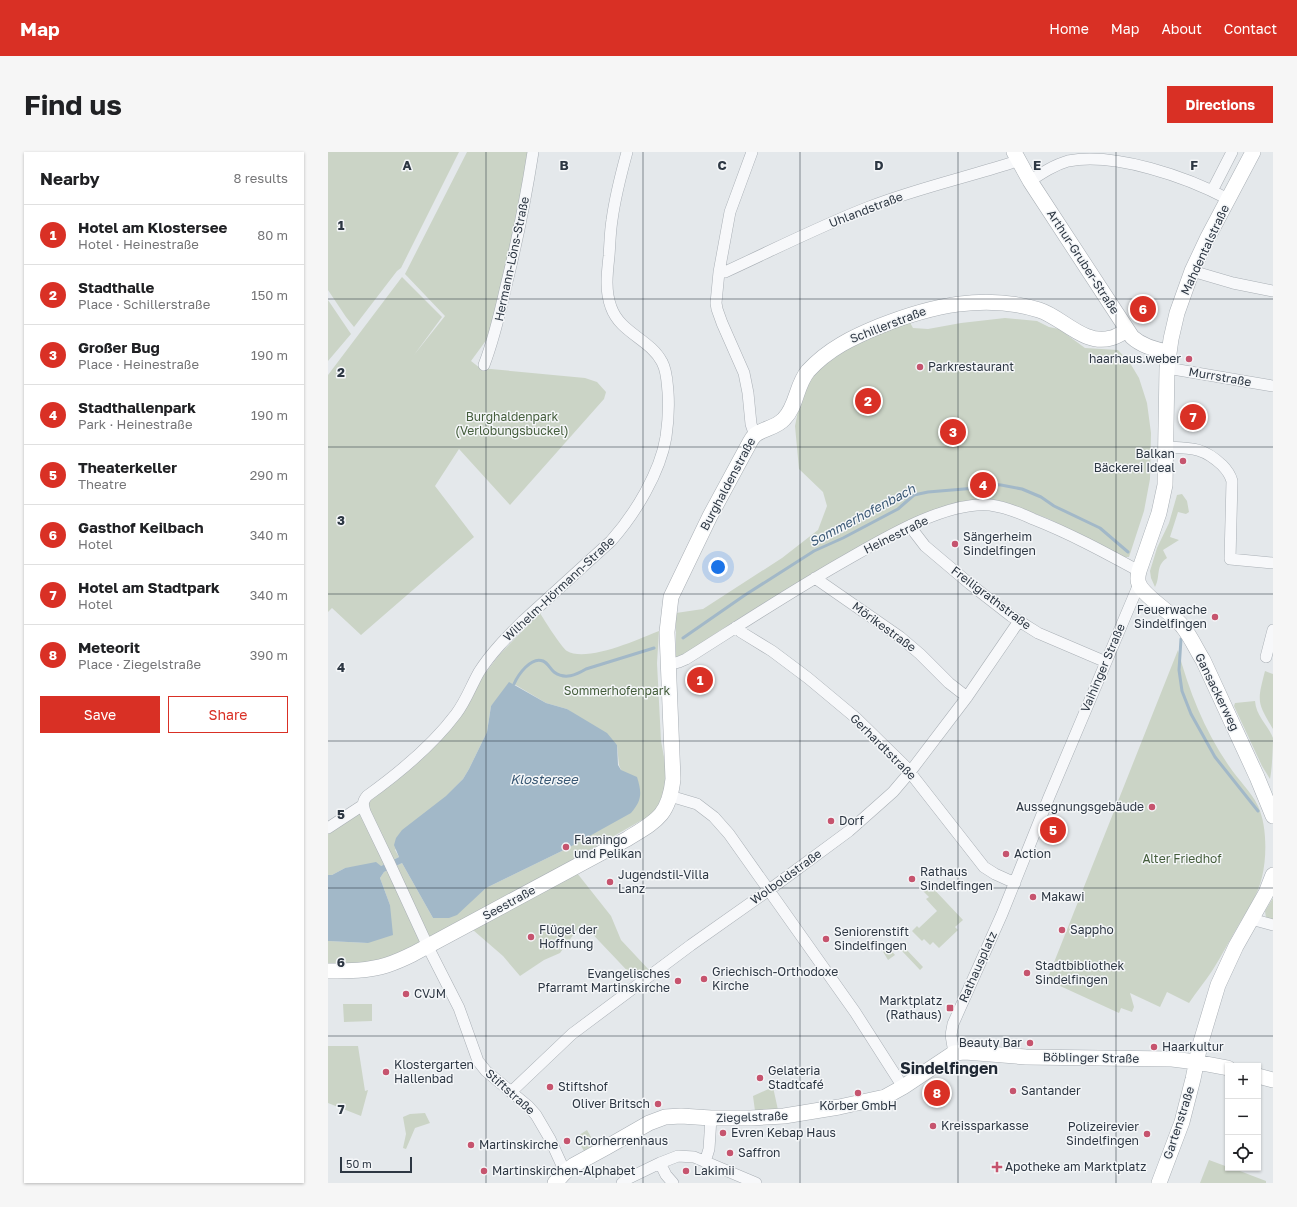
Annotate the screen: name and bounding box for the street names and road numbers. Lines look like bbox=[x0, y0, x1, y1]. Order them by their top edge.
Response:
street label: Uhlandstraße bbox=[827, 189, 905, 231]
street label: Hermann-Löns-Straße bbox=[491, 195, 532, 323]
street label: Mahdentalstraße bbox=[1177, 202, 1232, 297]
street label: Arthur-Gruber-Straße bbox=[1044, 207, 1123, 317]
street label: Schillerstraße bbox=[848, 303, 928, 346]
street label: Murrstraße bbox=[1188, 364, 1253, 389]
street label: Burghaldenstraße bbox=[697, 435, 758, 533]
street label: Heinestraße bbox=[861, 512, 931, 557]
street label: Wilhelm-Hörmann-Straße bbox=[500, 533, 618, 644]
street label: Freiligrathstraße bbox=[948, 563, 1034, 633]
street label: Mörikestraße bbox=[849, 598, 919, 655]
street label: Vaihinger Straße bbox=[1077, 621, 1128, 714]
street label: Gansackerweg bbox=[1192, 650, 1243, 733]
street label: Gerhardtstraße bbox=[847, 710, 920, 783]
street label: Wolboldstraße bbox=[747, 846, 824, 907]
street label: Seestraße bbox=[480, 882, 538, 923]
street label: Rathausplatz bbox=[955, 929, 1000, 1005]
street label: Böblinger Straße bbox=[1043, 1049, 1139, 1066]
street label: Stiftstraße bbox=[483, 1066, 538, 1118]
street label: Gartenstraße bbox=[1160, 1084, 1197, 1161]
street label: Ziegelstraße bbox=[716, 1108, 788, 1125]

